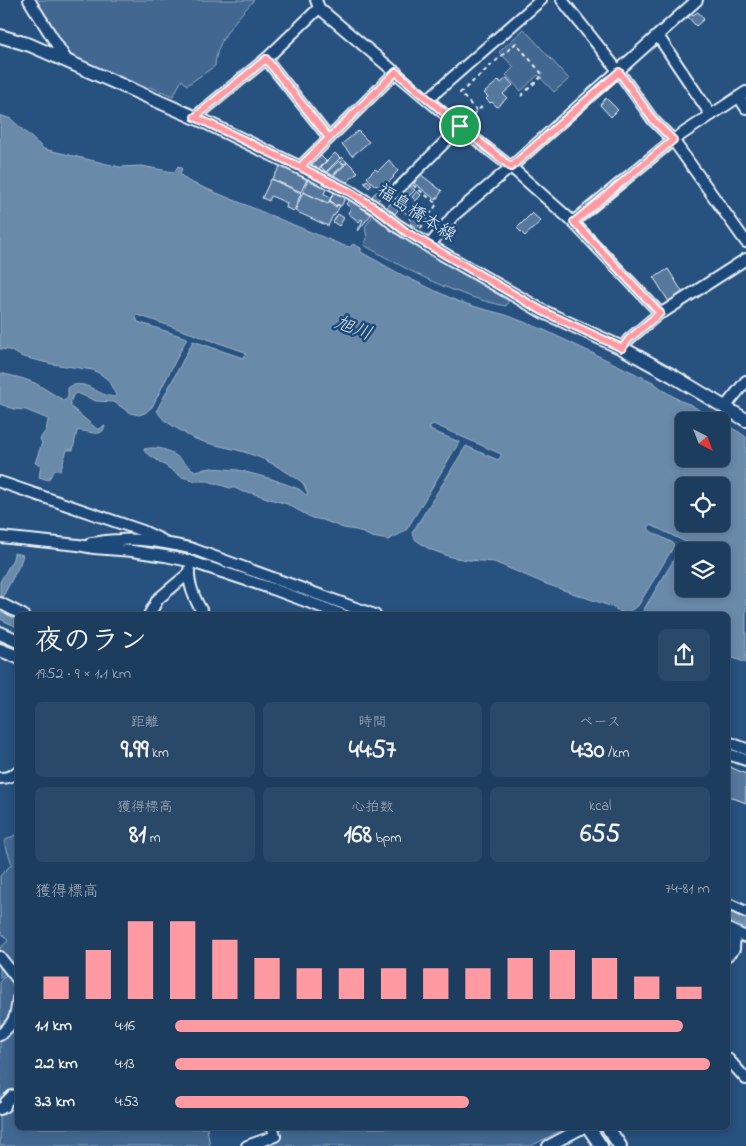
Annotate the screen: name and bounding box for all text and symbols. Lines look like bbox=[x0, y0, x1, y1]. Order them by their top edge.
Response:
pin bbox=[439, 105, 481, 147]
icon: arrive bbox=[446, 112, 474, 140]
street label: 福島橋本線 bbox=[371, 179, 461, 249]
water label: 旭川 bbox=[330, 310, 376, 348]
north arrow bbox=[675, 412, 730, 468]
map controls bbox=[675, 412, 730, 597]
button: locate bbox=[675, 477, 730, 532]
button: layers bbox=[675, 542, 730, 597]
text: 夜のラン bbox=[35, 622, 147, 663]
button: share bbox=[658, 629, 710, 681]
text: 19:52 · 9 × 1.1 km bbox=[35, 662, 131, 686]
text: 距離 bbox=[131, 712, 159, 733]
text: 時間 bbox=[358, 712, 386, 733]
text: ペース bbox=[580, 712, 621, 733]
text: 9.99 bbox=[121, 733, 148, 769]
text: 44:57 bbox=[349, 733, 396, 769]
text: 4:30 bbox=[571, 733, 605, 769]
text: km bbox=[148, 743, 169, 764]
text: /km bbox=[605, 743, 629, 764]
text: kcal bbox=[589, 796, 611, 817]
text: 獲得標高 bbox=[117, 797, 173, 818]
text: 心拍数 bbox=[351, 797, 393, 818]
text: 655 bbox=[580, 817, 620, 853]
text: 81 bbox=[129, 818, 146, 854]
text: 168 bbox=[344, 818, 372, 854]
text: m bbox=[146, 828, 161, 849]
text: bpm bbox=[372, 828, 401, 849]
text: 74–81 m bbox=[665, 877, 710, 901]
text: 獲得標高 bbox=[35, 880, 99, 904]
text: 1.1 km bbox=[35, 1014, 72, 1038]
text: 4:16 bbox=[115, 1014, 135, 1038]
text: 2.2 km bbox=[35, 1052, 78, 1076]
text: 4:13 bbox=[115, 1052, 135, 1076]
text: 3.3 km bbox=[35, 1090, 75, 1114]
text: 4:53 bbox=[115, 1090, 139, 1114]

